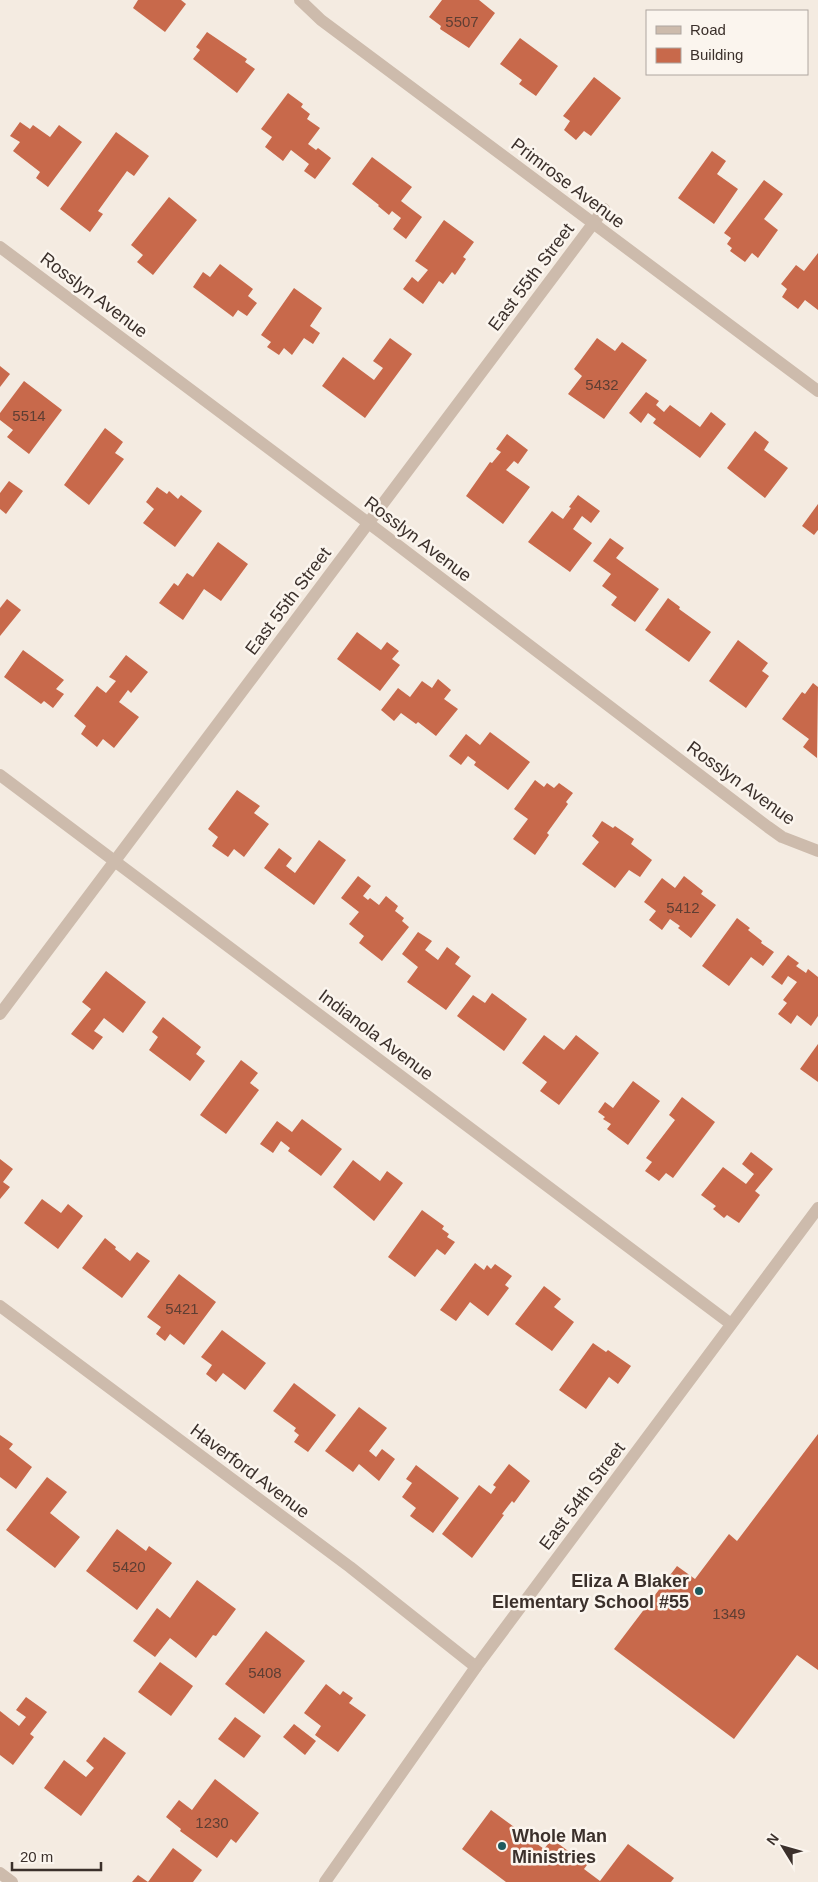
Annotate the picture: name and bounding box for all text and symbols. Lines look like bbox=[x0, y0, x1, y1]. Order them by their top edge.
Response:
legend bbox=[646, 10, 808, 75]
house number: 5507 bbox=[445, 13, 479, 30]
text: Road bbox=[690, 21, 726, 38]
text: Building bbox=[690, 46, 743, 63]
street label: Primrose Avenue bbox=[507, 134, 629, 232]
street label: East 55th Street bbox=[484, 219, 578, 335]
street label: Rosslyn Avenue bbox=[37, 248, 151, 342]
house number: 5432 bbox=[585, 376, 619, 393]
house number: 5514 bbox=[12, 407, 46, 424]
street label: Rosslyn Avenue bbox=[361, 492, 475, 586]
street label: East 55th Street bbox=[241, 543, 335, 659]
street label: Rosslyn Avenue bbox=[683, 737, 799, 829]
house number: 5412 bbox=[666, 899, 700, 916]
street label: Indianola Avenue bbox=[315, 986, 437, 1084]
house number: 5421 bbox=[165, 1300, 199, 1317]
street label: Haverford Avenue bbox=[187, 1420, 313, 1522]
street label: East 54th Street bbox=[535, 1438, 629, 1554]
house number: 5420 bbox=[112, 1558, 146, 1575]
place label: Eliza A Blaker Elementary School #55 bbox=[492, 1571, 689, 1612]
marker: Eliza A Blaker Elementary School #55 bbox=[693, 1585, 705, 1597]
house number: 1349 bbox=[712, 1605, 746, 1622]
house number: 5408 bbox=[248, 1664, 282, 1681]
house number: 1230 bbox=[195, 1814, 229, 1831]
north arrow bbox=[758, 1822, 808, 1872]
place label: Whole Man Ministries bbox=[512, 1826, 607, 1867]
text: N bbox=[763, 1830, 782, 1848]
scale bar bbox=[12, 1840, 101, 1872]
marker: Whole Man Ministries bbox=[496, 1840, 508, 1852]
text: 20 m bbox=[20, 1848, 53, 1865]

